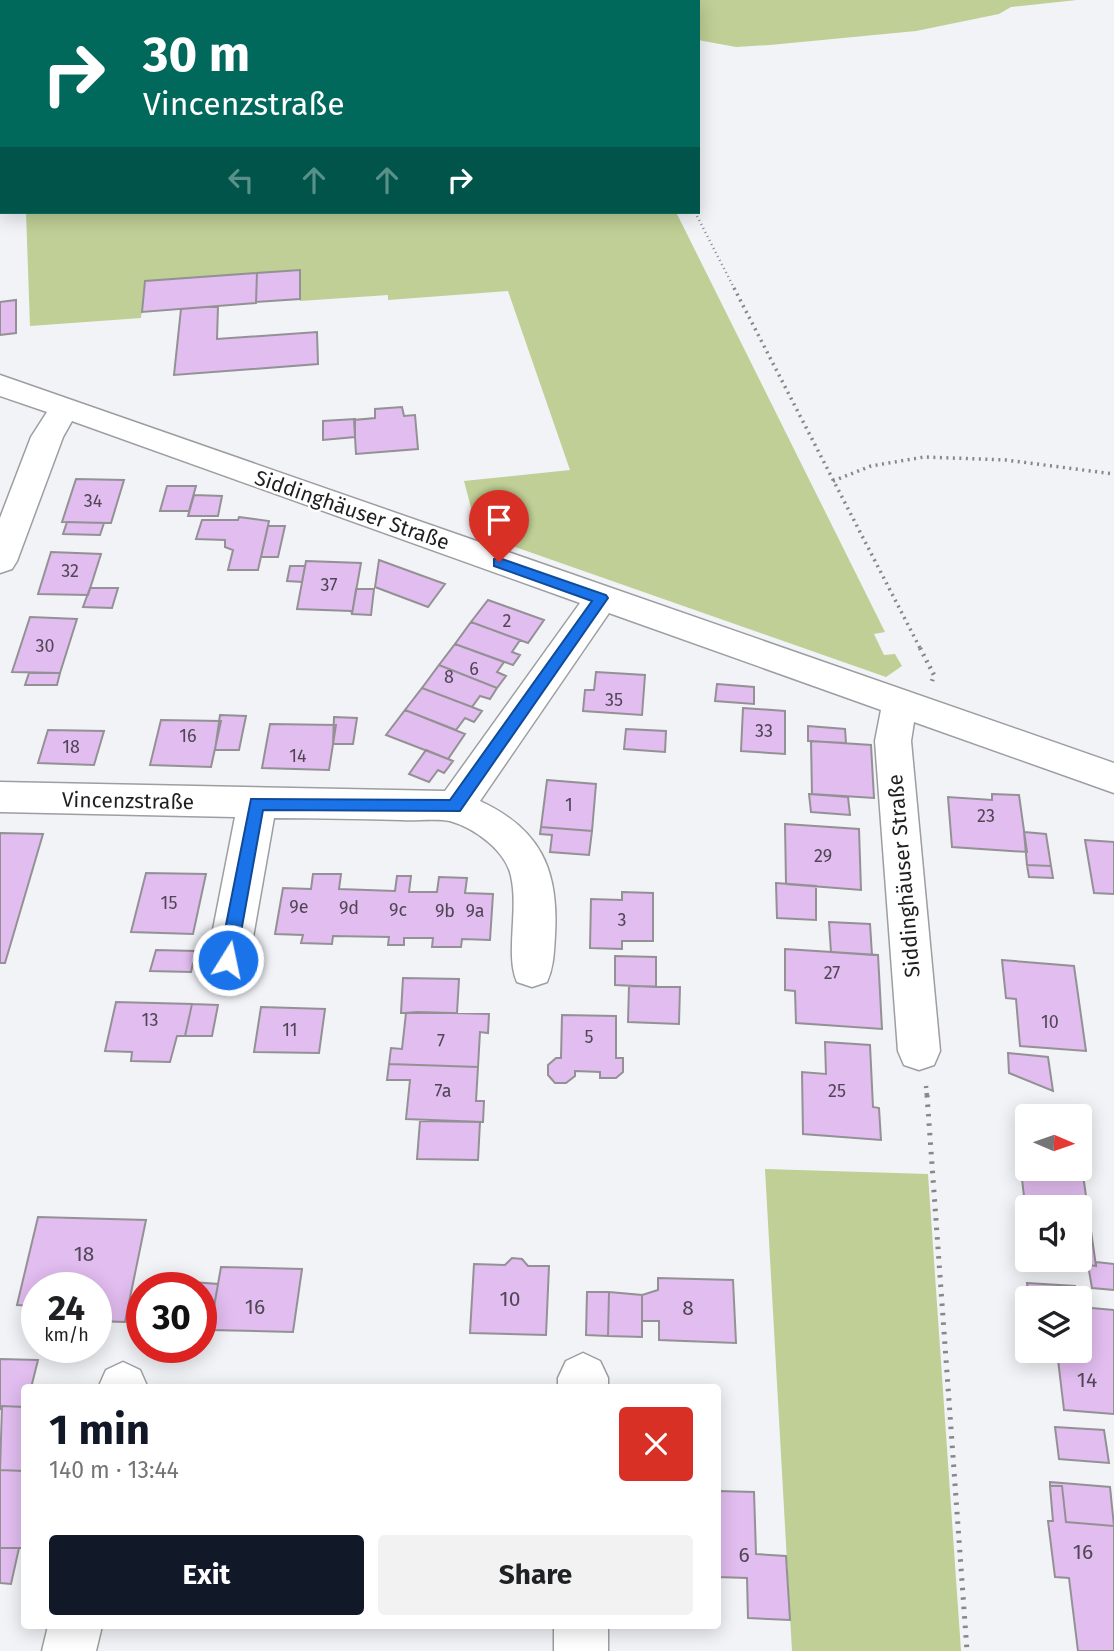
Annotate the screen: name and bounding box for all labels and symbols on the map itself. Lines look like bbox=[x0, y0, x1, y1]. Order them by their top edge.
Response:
street label: Siddinghäuser Straße bbox=[251, 464, 453, 556]
house number: 34 bbox=[84, 490, 103, 512]
pin bbox=[469, 490, 529, 562]
house number: 32 bbox=[61, 560, 79, 582]
house number: 37 bbox=[321, 574, 337, 596]
house number: 2 bbox=[503, 610, 512, 632]
house number: 30 bbox=[35, 635, 55, 657]
house number: 6 bbox=[469, 658, 479, 680]
house number: 8 bbox=[444, 666, 454, 688]
house number: 35 bbox=[605, 689, 623, 711]
house number: 33 bbox=[755, 720, 773, 742]
house number: 16 bbox=[179, 725, 197, 747]
house number: 18 bbox=[62, 736, 80, 758]
house number: 14 bbox=[289, 745, 307, 767]
street label: Siddinghäuser Straße bbox=[882, 773, 926, 979]
street label: Vincenzstraße bbox=[62, 787, 194, 815]
house number: 1 bbox=[565, 794, 573, 816]
house number: 23 bbox=[977, 805, 995, 827]
house number: 29 bbox=[814, 845, 832, 867]
house number: 15 bbox=[161, 892, 177, 914]
house number: 9e bbox=[289, 896, 309, 918]
house number: 9d bbox=[339, 897, 359, 919]
house number: 9c bbox=[389, 899, 407, 921]
house number: 9b bbox=[435, 900, 455, 922]
house number: 9a bbox=[465, 900, 485, 922]
house number: 3 bbox=[618, 909, 626, 931]
position arrow bbox=[191, 923, 265, 997]
house number: 27 bbox=[824, 962, 840, 984]
house number: 13 bbox=[142, 1009, 158, 1031]
house number: 10 bbox=[1041, 1011, 1059, 1033]
house number: 11 bbox=[282, 1019, 298, 1041]
house number: 5 bbox=[584, 1026, 594, 1048]
house number: 7 bbox=[437, 1030, 445, 1052]
house number: 7a bbox=[434, 1080, 452, 1102]
house number: 25 bbox=[828, 1080, 846, 1102]
north arrow bbox=[1015, 1104, 1092, 1181]
house number: 18 bbox=[74, 1241, 94, 1267]
speed limit sign: 30 bbox=[126, 1272, 217, 1363]
house number: 10 bbox=[500, 1286, 520, 1312]
house number: 16 bbox=[245, 1294, 265, 1320]
house number: 8 bbox=[682, 1295, 694, 1321]
house number: 14 bbox=[1077, 1367, 1097, 1393]
house number: 16 bbox=[1073, 1539, 1093, 1565]
house number: 6 bbox=[738, 1542, 750, 1568]

